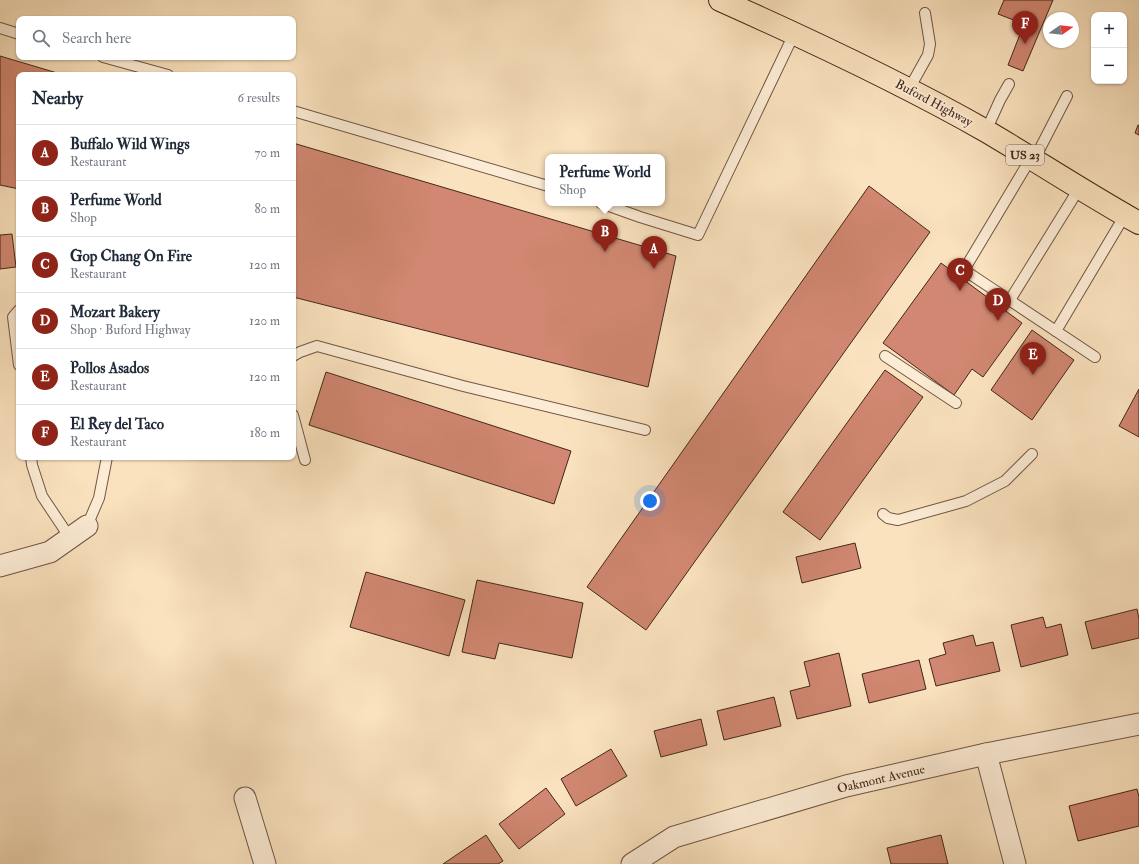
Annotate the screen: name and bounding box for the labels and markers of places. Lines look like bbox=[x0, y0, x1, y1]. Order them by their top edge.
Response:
pin: F bbox=[1012, 11, 1038, 44]
pin: B bbox=[592, 219, 618, 252]
pin: A bbox=[641, 236, 667, 269]
pin: C bbox=[947, 258, 973, 291]
pin: D bbox=[985, 288, 1011, 321]
pin: E bbox=[1020, 342, 1046, 375]

